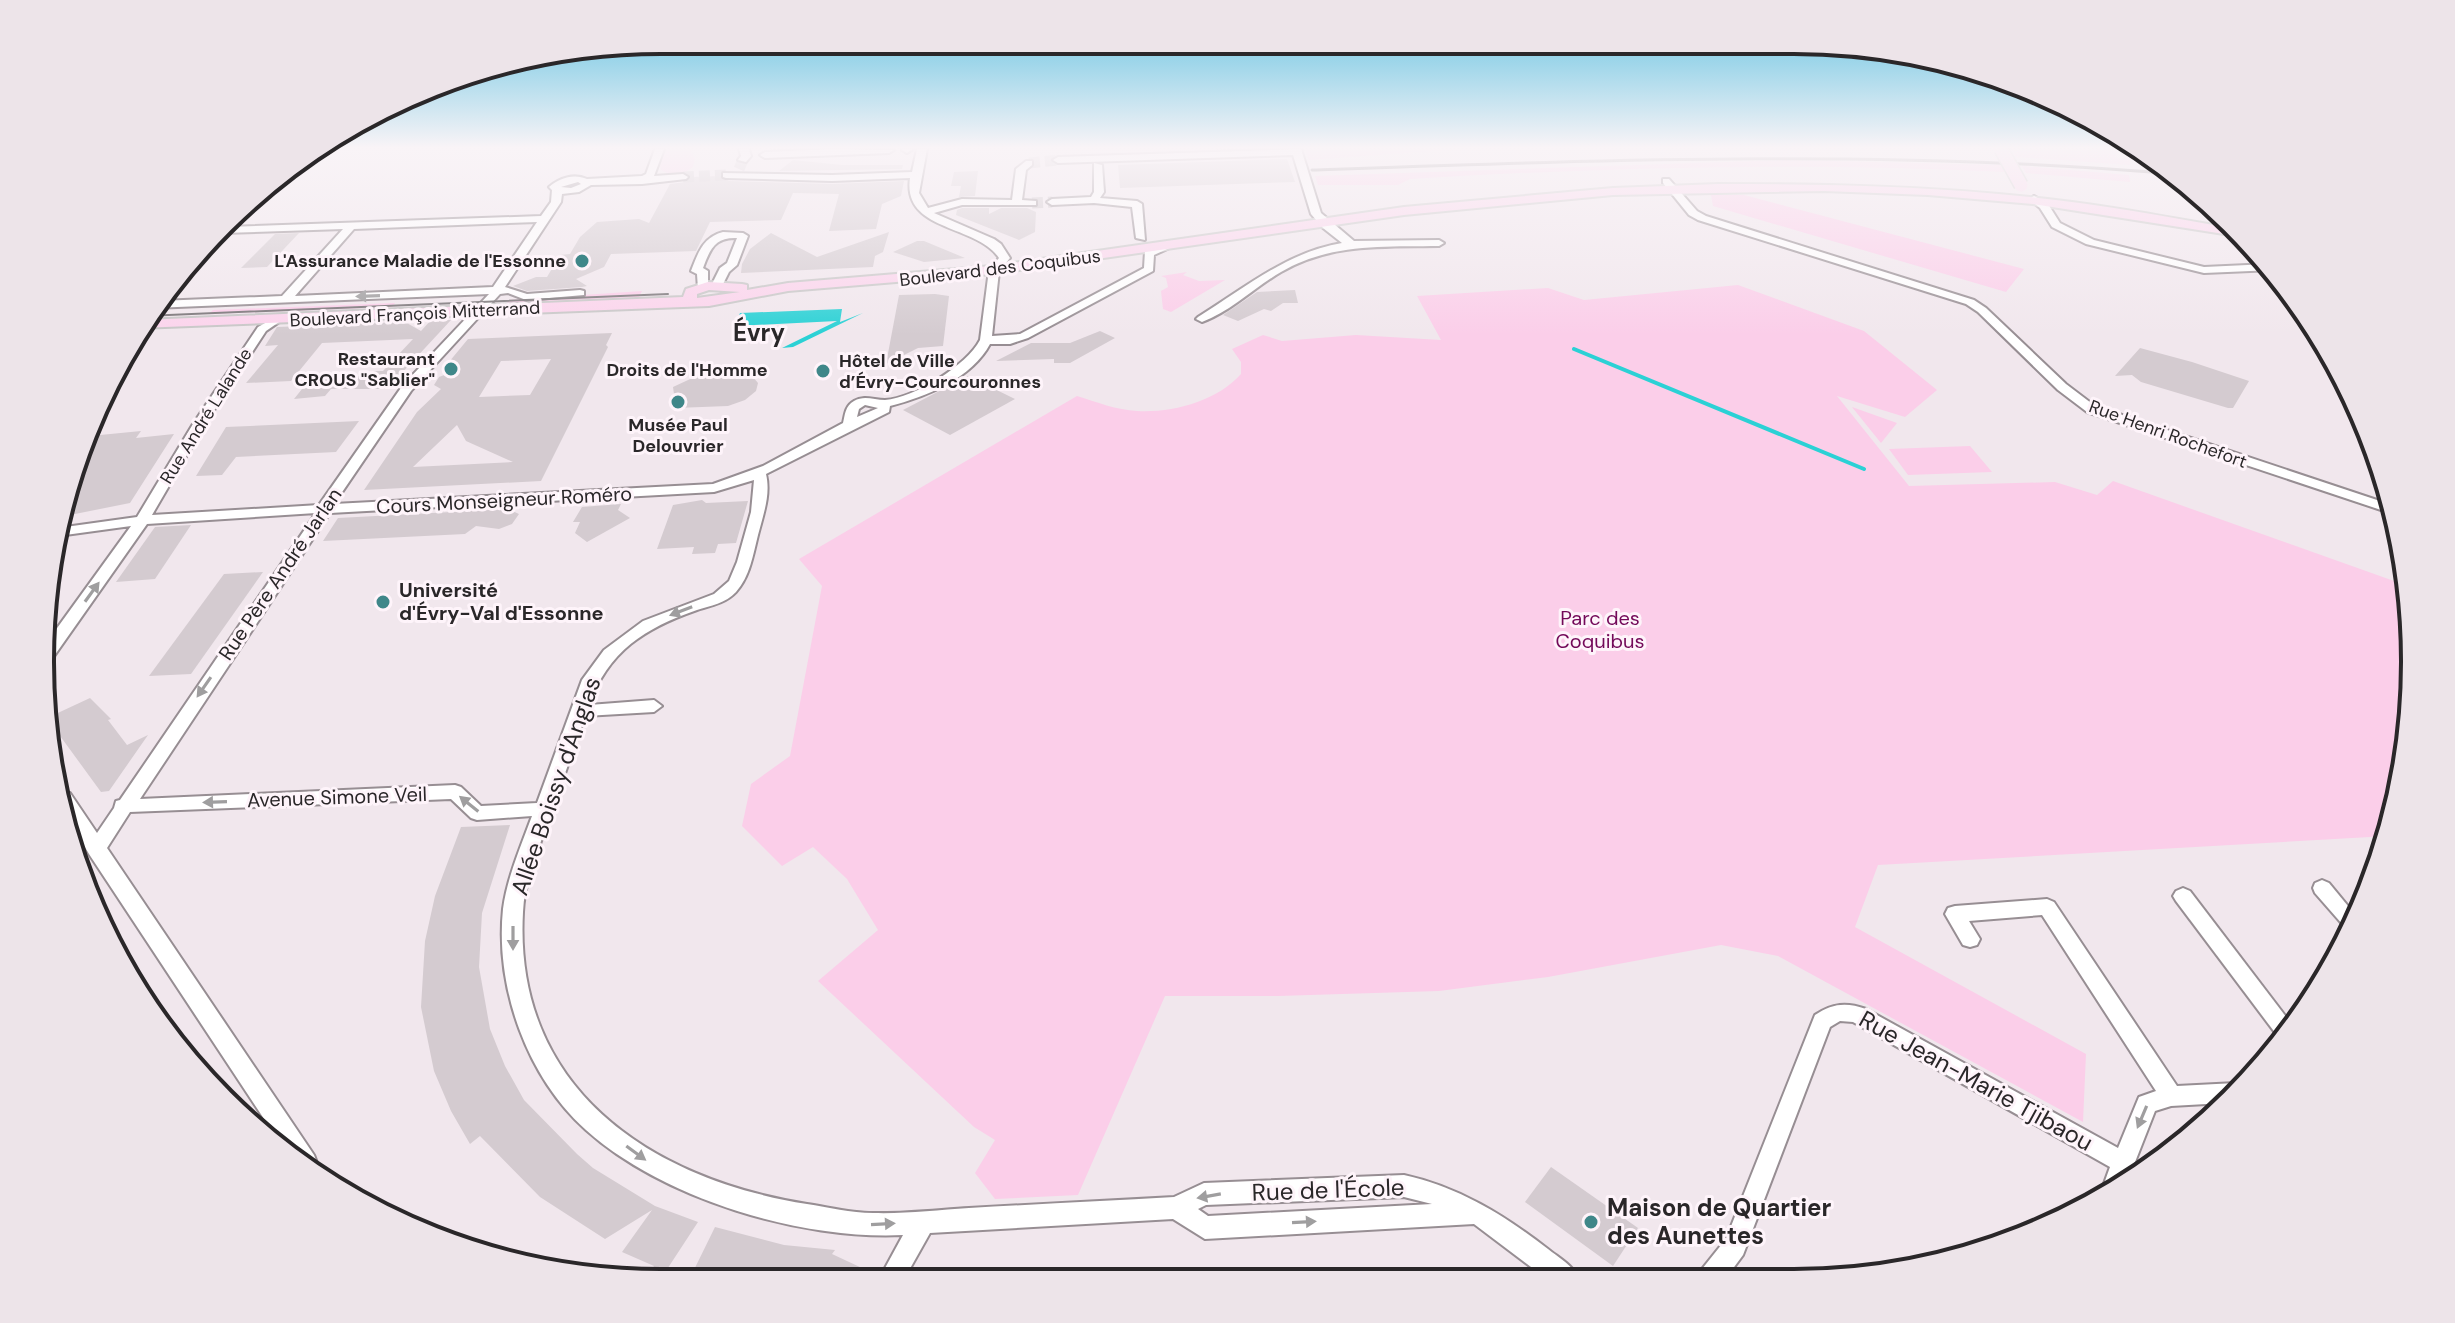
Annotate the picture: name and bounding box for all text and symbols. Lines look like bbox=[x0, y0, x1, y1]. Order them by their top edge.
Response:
street label: Boulevard des Coquibus bbox=[898, 244, 1102, 292]
place label: L'Assurance Maladie de l'Essonne bbox=[274, 249, 566, 273]
marker: L'Assurance Maladie de l'Essonne bbox=[573, 252, 591, 270]
one-way arrow bbox=[355, 289, 380, 302]
street label: Boulevard François Mitterrand bbox=[289, 295, 541, 333]
district label: Évry bbox=[733, 316, 785, 348]
street label: Rue André Lalande bbox=[155, 344, 257, 488]
place label: Restaurant CROUS "Sablier" bbox=[294, 347, 435, 392]
place label: Hôtel de Ville d’Évry-Courcouronnes bbox=[839, 349, 1041, 394]
district label: Droits de l'Homme bbox=[606, 358, 768, 382]
marker: Restaurant CROUS "Sablier" bbox=[442, 360, 460, 378]
marker: Hôtel de Ville d’Évry-Courcouronnes bbox=[814, 362, 832, 380]
marker: Musée Paul Delouvrier bbox=[669, 393, 687, 411]
street label: Rue Henri Rochefort bbox=[2086, 394, 2250, 474]
place label: Musée Paul Delouvrier bbox=[628, 413, 728, 458]
street label: Cours Monseigneur Roméro bbox=[375, 480, 633, 520]
street label: Rue Père André Jarlan bbox=[213, 483, 347, 665]
place label: Université d'Évry-Val d'Essonne bbox=[399, 577, 604, 626]
one-way arrow bbox=[83, 582, 99, 602]
marker: Université d'Évry-Val d'Essonne bbox=[374, 593, 392, 611]
one-way arrow bbox=[669, 605, 693, 618]
park label: Parc des Coquibus bbox=[1555, 605, 1645, 654]
street label: Allée Boissy d'Anglas bbox=[504, 673, 607, 899]
one-way arrow bbox=[197, 677, 212, 698]
street label: Avenue Simone Veil bbox=[246, 781, 428, 813]
one-way arrow bbox=[202, 795, 227, 808]
one-way arrow bbox=[460, 796, 480, 813]
one-way arrow bbox=[507, 926, 519, 951]
street label: Rue Jean-Marie Tjibaou bbox=[1854, 1003, 2099, 1158]
one-way arrow bbox=[2135, 1106, 2148, 1129]
one-way arrow bbox=[626, 1145, 647, 1161]
street label: Rue de l'École bbox=[1251, 1171, 1405, 1208]
one-way arrow bbox=[1196, 1190, 1221, 1202]
place label: Maison de Quartier des Aunettes bbox=[1607, 1192, 1831, 1251]
marker: Maison de Quartier des Aunettes bbox=[1582, 1213, 1600, 1231]
one-way arrow bbox=[1292, 1216, 1317, 1229]
one-way arrow bbox=[871, 1218, 896, 1231]

